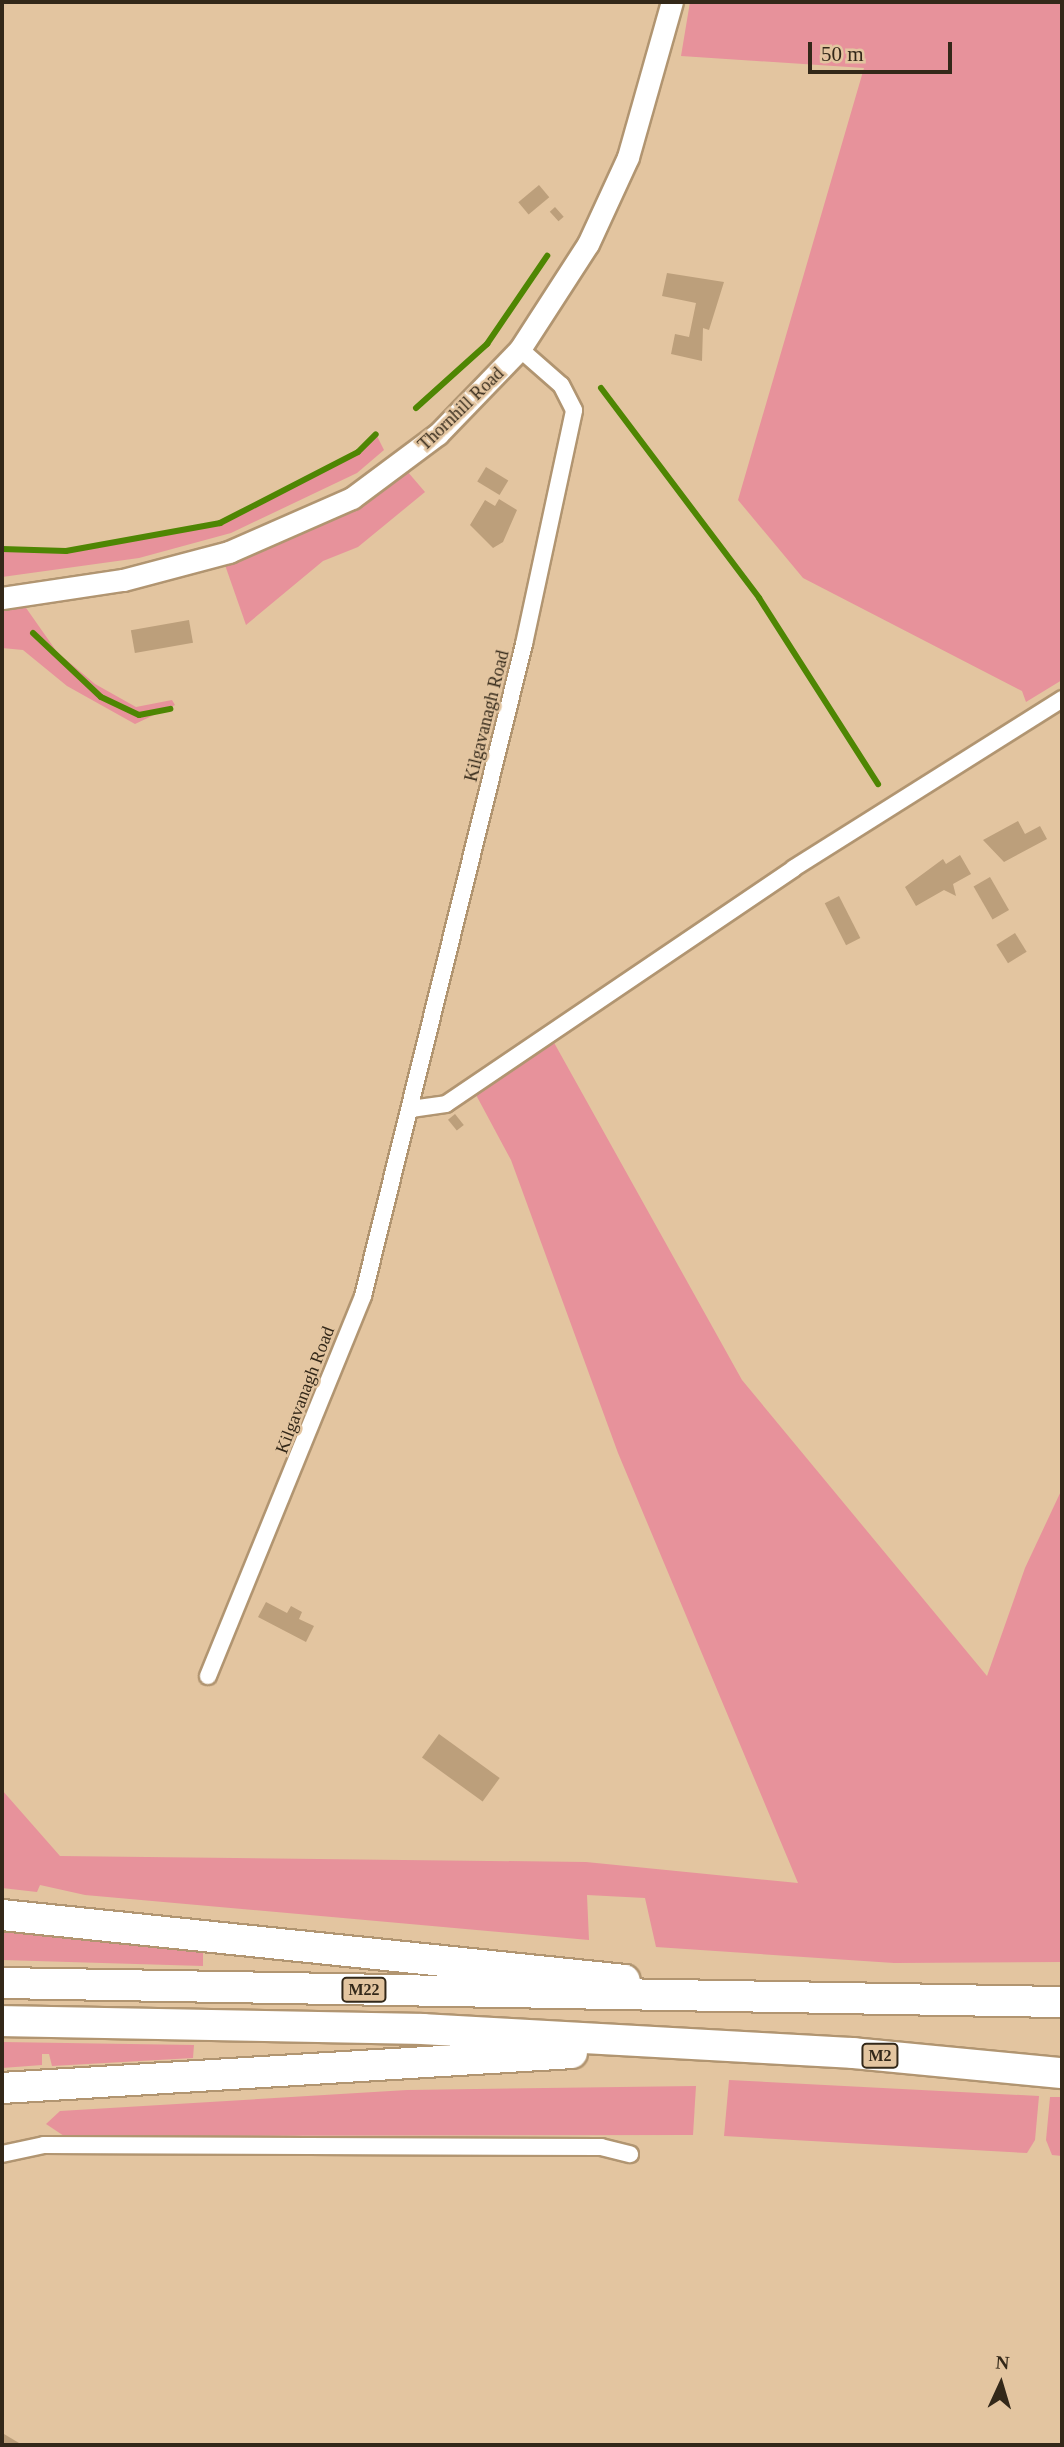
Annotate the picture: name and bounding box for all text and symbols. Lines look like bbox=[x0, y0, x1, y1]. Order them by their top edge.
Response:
scale bar bbox=[812, 28, 956, 72]
text: 50 m bbox=[821, 42, 864, 66]
street label: Thornhill Road bbox=[414, 363, 508, 455]
street label: Kilgavanagh Road bbox=[460, 648, 514, 784]
street label: Kilgavanagh Road bbox=[271, 1323, 339, 1457]
road number: M22 bbox=[341, 1978, 387, 2002]
road number: M2 bbox=[861, 2044, 899, 2068]
north arrow bbox=[966, 2349, 1036, 2419]
text: N bbox=[995, 2352, 1010, 2374]

